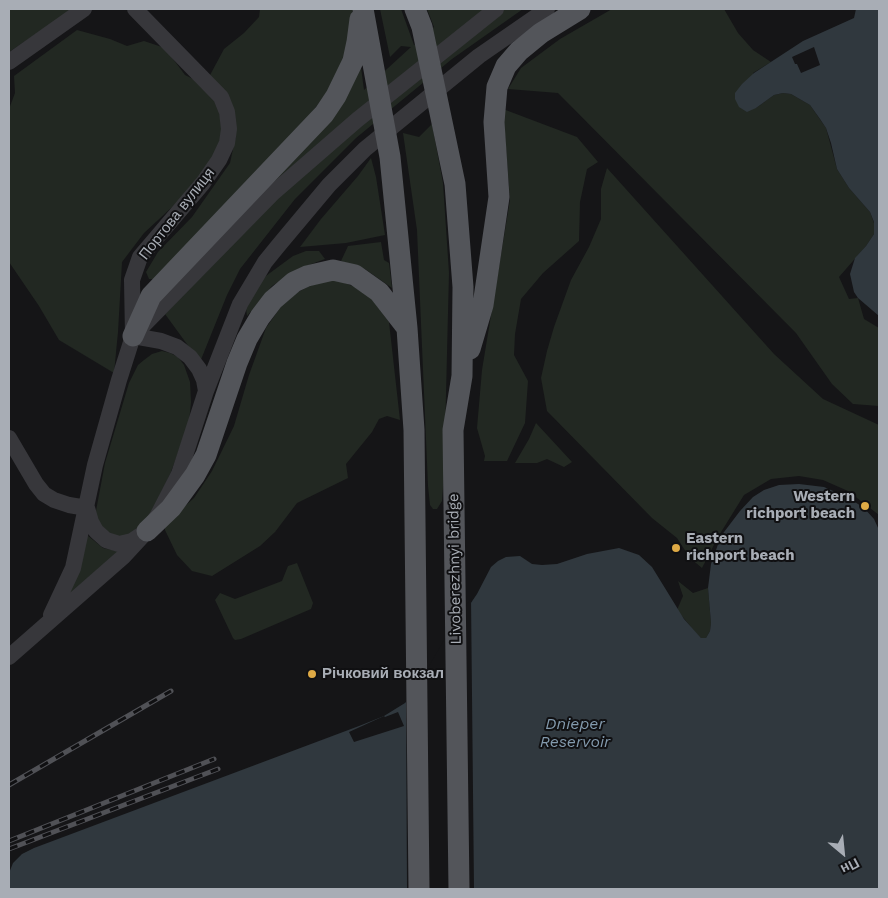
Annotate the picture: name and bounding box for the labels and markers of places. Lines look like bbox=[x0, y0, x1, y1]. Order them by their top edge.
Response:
place label: Western richport beach bbox=[746, 488, 855, 523]
marker: Western richport beach bbox=[859, 500, 871, 512]
place label: Eastern richport beach bbox=[686, 530, 795, 565]
marker: Eastern richport beach bbox=[670, 542, 682, 554]
place label: Річковий вокзал bbox=[322, 665, 444, 683]
marker: Річковий вокзал bbox=[306, 668, 318, 680]

